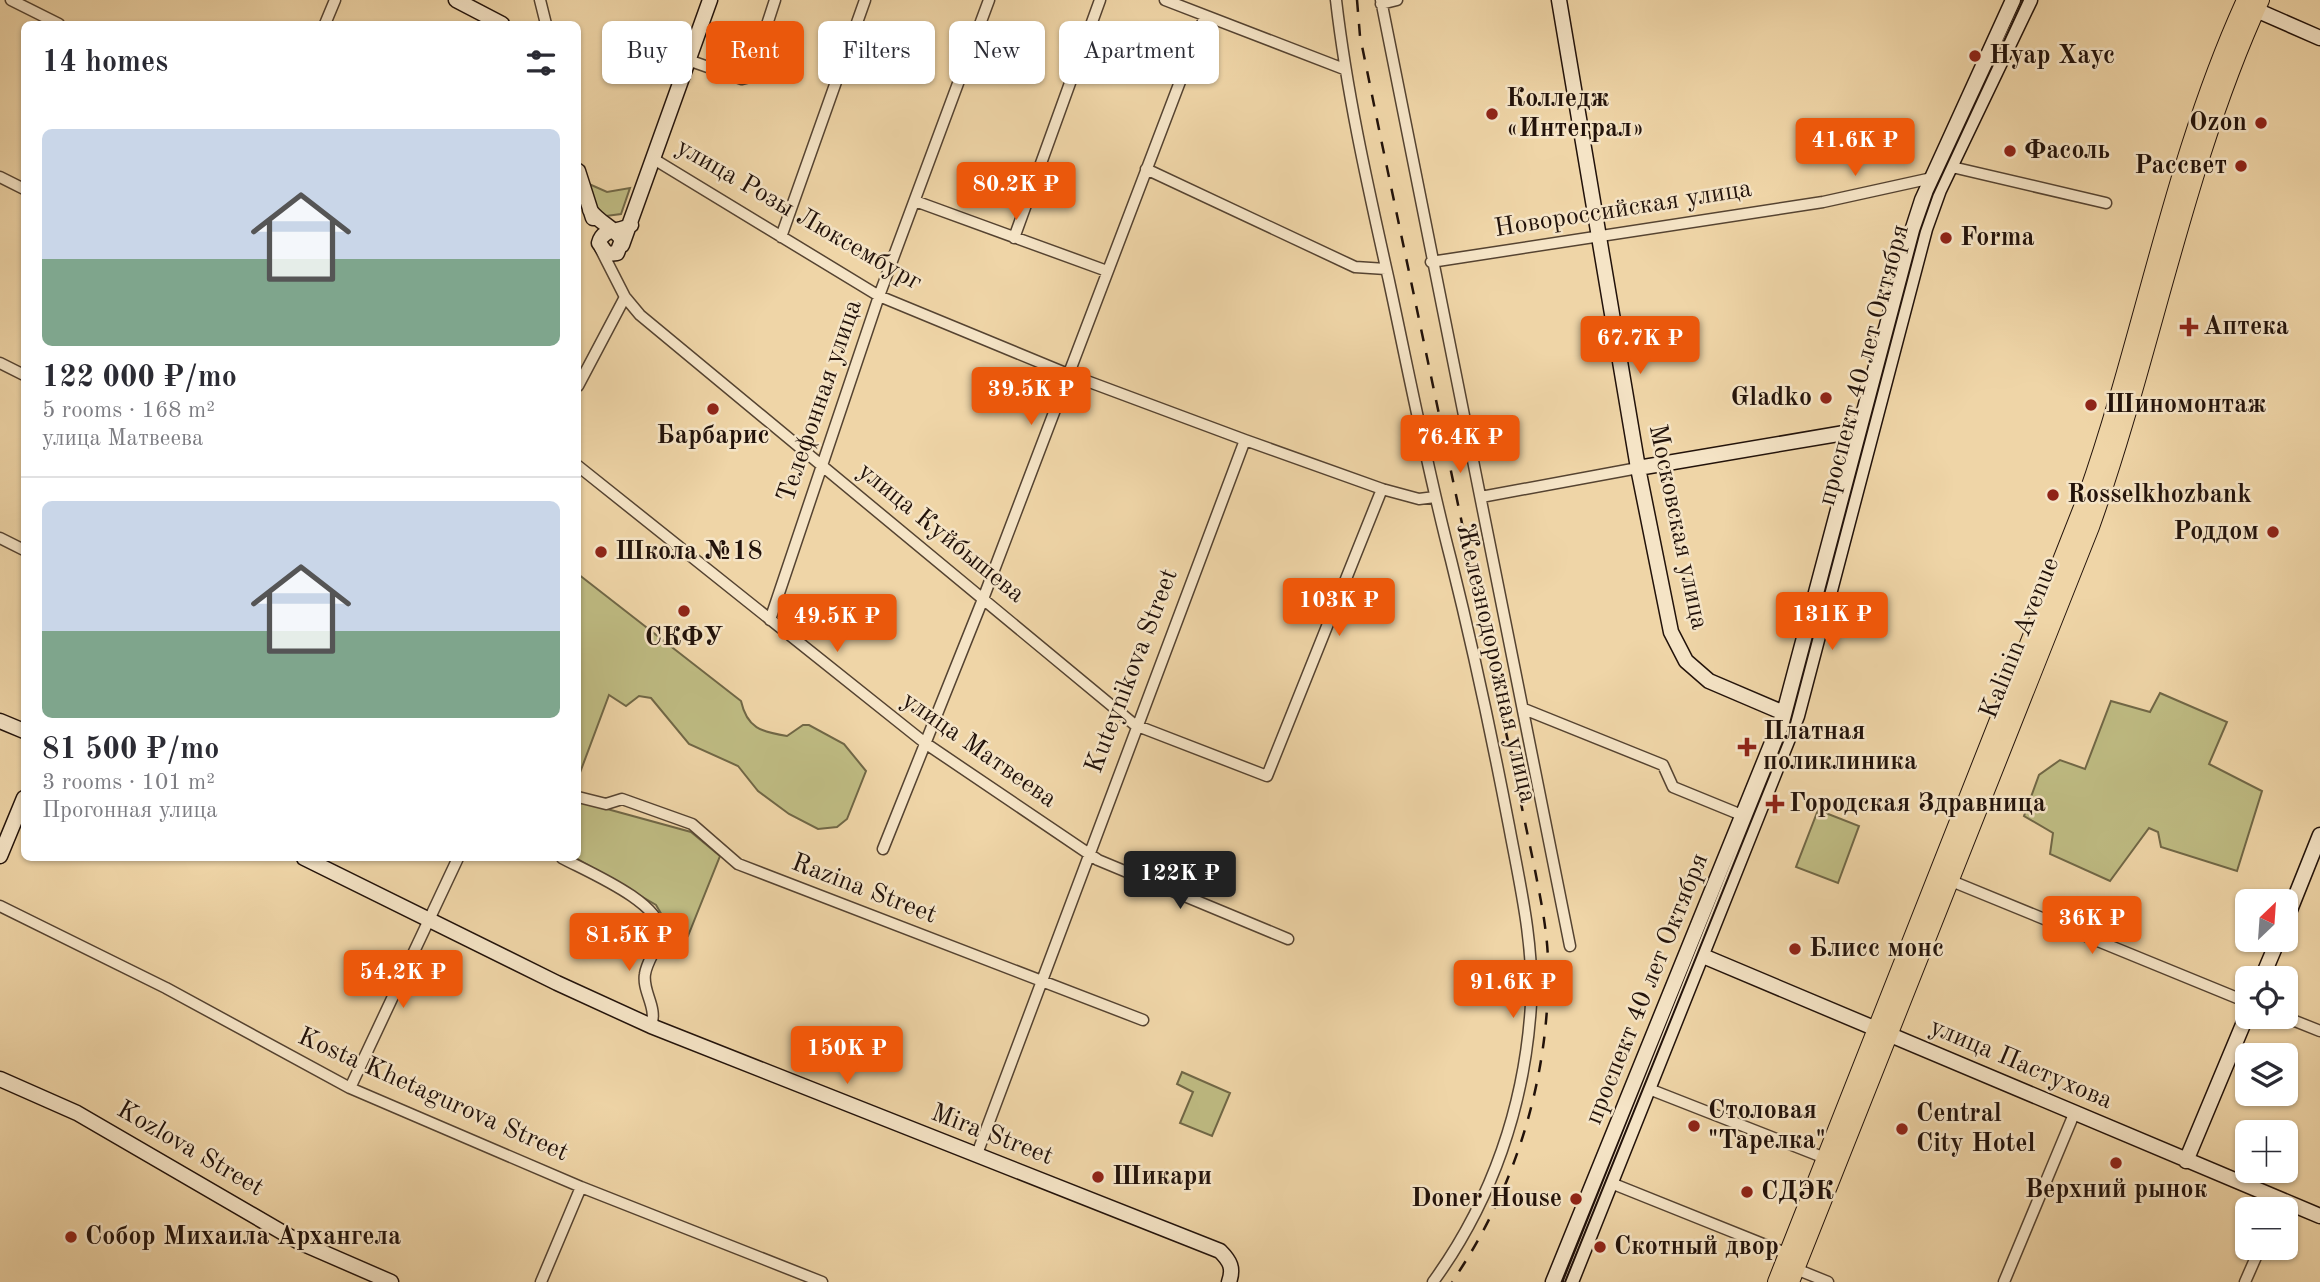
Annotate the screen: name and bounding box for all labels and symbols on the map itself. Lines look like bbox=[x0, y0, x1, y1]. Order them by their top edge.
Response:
place label: Нуар Хаус bbox=[1989, 43, 2115, 69]
marker: Нуар Хаус bbox=[1967, 48, 1983, 64]
place label: Колледж «Интеграл» bbox=[1506, 86, 1644, 142]
marker: Колледж «Интеграл» bbox=[1484, 106, 1500, 122]
place label: Ozon bbox=[2189, 110, 2247, 136]
marker: Ozon bbox=[2253, 115, 2269, 131]
pin: 41.6K ₽ bbox=[1790, 118, 1920, 178]
street label: улица Розы Люксембург bbox=[672, 134, 926, 296]
place label: Фасоль bbox=[2024, 138, 2110, 164]
marker: Фасоль bbox=[2002, 143, 2018, 159]
place label: Рассвет bbox=[2134, 153, 2227, 179]
marker: Рассвет bbox=[2233, 158, 2249, 174]
pin: 80.2K ₽ bbox=[951, 162, 1081, 222]
street label: Новороссийская улица bbox=[1492, 176, 1754, 242]
street label: проспект 40 лет Октября bbox=[1814, 222, 1914, 508]
place label: Forma bbox=[1960, 225, 2035, 251]
marker: Forma bbox=[1938, 230, 1954, 246]
street label: Телефонная улица bbox=[773, 296, 867, 506]
place label: Аптека bbox=[2203, 314, 2289, 340]
pin: 67.7K ₽ bbox=[1575, 316, 1705, 376]
marker: Аптека bbox=[2181, 319, 2197, 335]
pin: 39.5K ₽ bbox=[966, 368, 1096, 427]
place label: Gladko bbox=[1730, 385, 1812, 411]
marker: Gladko bbox=[1818, 390, 1834, 406]
place label: Шиномонтаж bbox=[2105, 392, 2266, 418]
marker: Шиномонтаж bbox=[2083, 397, 2099, 413]
marker: Барбарис bbox=[705, 401, 721, 417]
pin: 76.4K ₽ bbox=[1395, 416, 1525, 475]
street label: Московская улица bbox=[1644, 422, 1712, 632]
place label: Барбарис bbox=[656, 423, 770, 449]
street label: улица Куйбышева bbox=[853, 458, 1029, 608]
place label: Rosselkhozbank bbox=[2067, 482, 2252, 508]
marker: Rosselkhozbank bbox=[2045, 487, 2061, 503]
place label: Роддом bbox=[2173, 519, 2259, 545]
street label: Железнодорожная улица bbox=[1451, 521, 1541, 805]
marker: Роддом bbox=[2265, 524, 2281, 540]
place label: Школа №18 bbox=[615, 539, 762, 565]
marker: Школа №18 bbox=[593, 544, 609, 560]
street label: Kalinin Avenue bbox=[1976, 554, 2064, 722]
street label: Kuteynikova Street bbox=[1081, 565, 1183, 777]
pin: 103K ₽ bbox=[1282, 578, 1396, 638]
pin: 131K ₽ bbox=[1775, 592, 1889, 652]
pin: 49.5K ₽ bbox=[772, 594, 902, 654]
marker: СКФУ bbox=[676, 603, 692, 619]
place label: СКФУ bbox=[645, 625, 723, 651]
street label: улица Матвеева bbox=[897, 687, 1061, 813]
place label: Платная поликлиника bbox=[1763, 719, 1917, 775]
marker: Платная поликлиника bbox=[1737, 737, 1757, 757]
place label: Городская Здравница bbox=[1789, 791, 2046, 817]
marker: Городская Здравница bbox=[1767, 796, 1783, 812]
street label: Razina Street bbox=[788, 849, 940, 929]
street label: проспект 40 лет Октября bbox=[1581, 850, 1713, 1128]
pin: 122K ₽ bbox=[1123, 852, 1237, 911]
north arrow bbox=[2235, 889, 2298, 952]
pin: 36K ₽ bbox=[2043, 897, 2141, 956]
pin: 81.5K ₽ bbox=[564, 914, 694, 973]
place label: Блисс монс bbox=[1809, 936, 1944, 962]
marker: Блисс монс bbox=[1787, 941, 1803, 957]
pin: 54.2K ₽ bbox=[338, 950, 468, 1010]
pin: 91.6K ₽ bbox=[1448, 960, 1578, 1020]
street label: улица Пастухова bbox=[1926, 1014, 2116, 1114]
street label: Kosta Khetagurova Street bbox=[294, 1024, 572, 1166]
pin: 150K ₽ bbox=[790, 1026, 904, 1086]
street label: Kozlova Street bbox=[112, 1097, 268, 1201]
place label: Столовая "Тарелка" bbox=[1708, 1098, 1826, 1154]
street label: Mira Street bbox=[927, 1100, 1057, 1170]
place label: Central City Hotel bbox=[1916, 1101, 2036, 1157]
marker: Столовая "Тарелка" bbox=[1686, 1118, 1702, 1134]
marker: Central City Hotel bbox=[1894, 1121, 1910, 1137]
marker: Верхний рынок bbox=[2108, 1155, 2124, 1171]
place label: Шикари bbox=[1112, 1164, 1212, 1190]
marker: Шикари bbox=[1090, 1169, 1106, 1185]
place label: Верхний рынок bbox=[2025, 1177, 2208, 1203]
place label: СДЭК bbox=[1761, 1179, 1834, 1205]
marker: СДЭК bbox=[1739, 1184, 1755, 1200]
place label: Doner House bbox=[1411, 1186, 1562, 1212]
marker: Doner House bbox=[1568, 1191, 1584, 1207]
place label: Собор Михаила Архангела bbox=[85, 1224, 401, 1250]
marker: Собор Михаила Архангела bbox=[63, 1229, 79, 1245]
place label: Скотный двор bbox=[1614, 1234, 1779, 1260]
marker: Скотный двор bbox=[1592, 1239, 1608, 1255]

